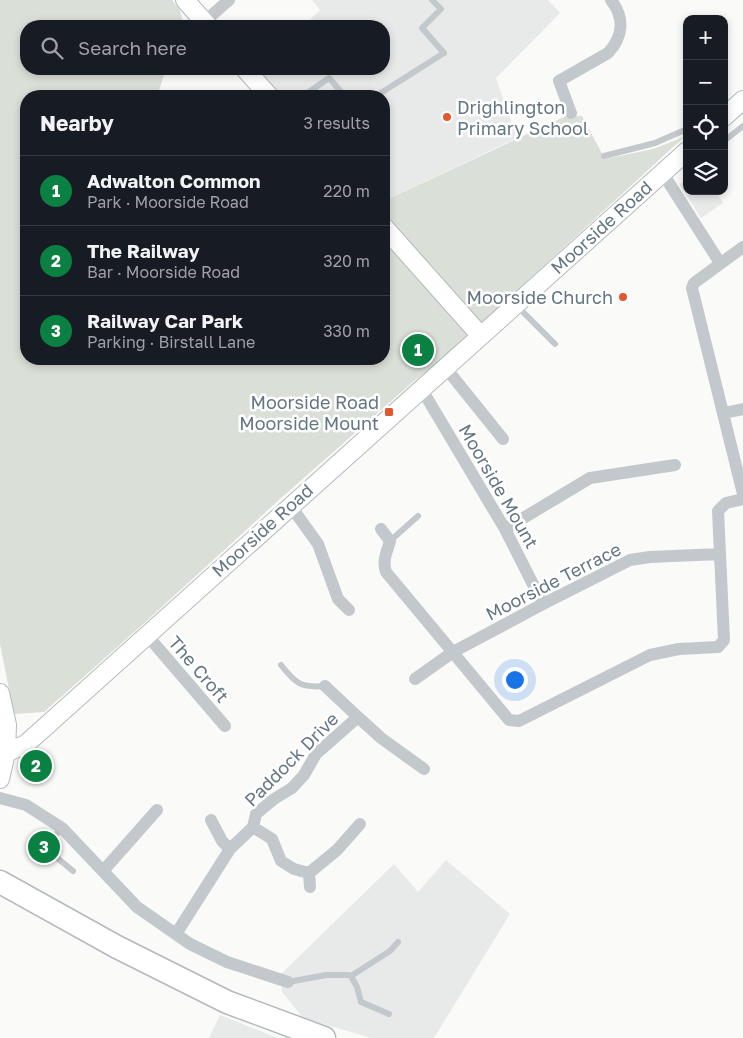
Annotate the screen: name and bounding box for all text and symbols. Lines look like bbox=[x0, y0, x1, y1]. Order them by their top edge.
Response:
map controls bbox=[683, 15, 728, 195]
button: + bbox=[683, 15, 728, 60]
search box bbox=[20, 20, 390, 75]
icon: search bbox=[38, 34, 66, 62]
text: Search here bbox=[78, 36, 187, 59]
button: − bbox=[683, 60, 728, 105]
place label: Drighlington Primary School bbox=[457, 96, 589, 139]
button: locate bbox=[683, 105, 728, 150]
text: Nearby bbox=[40, 110, 114, 136]
marker: Drighlington Primary School bbox=[441, 111, 453, 123]
text: 3 results bbox=[303, 113, 370, 133]
button: layers bbox=[683, 150, 728, 195]
text: Adwalton Common bbox=[87, 169, 261, 192]
street label: Moorside Road bbox=[546, 176, 656, 278]
text: 1 bbox=[52, 181, 60, 201]
text: 220 m bbox=[323, 181, 370, 201]
text: Park · Moorside Road bbox=[87, 192, 249, 212]
text: The Railway bbox=[87, 239, 200, 262]
text: 2 bbox=[51, 251, 61, 271]
text: 320 m bbox=[323, 251, 370, 271]
text: Bar · Moorside Road bbox=[87, 262, 240, 282]
place label: Moorside Church bbox=[467, 286, 613, 308]
marker: Moorside Church bbox=[617, 291, 629, 303]
text: Railway Car Park bbox=[87, 309, 243, 332]
text: 3 bbox=[51, 321, 61, 341]
text: 330 m bbox=[323, 321, 370, 341]
pin: 1 bbox=[402, 331, 434, 369]
text: Parking · Birstall Lane bbox=[87, 332, 255, 352]
place label: Moorside Road Moorside Mount bbox=[239, 391, 379, 434]
marker: Moorside Road Moorside Mount bbox=[383, 406, 395, 418]
street label: Moorside Mount bbox=[455, 420, 543, 552]
street label: Moorside Road bbox=[207, 479, 317, 581]
street label: Moorside Terrace bbox=[482, 537, 624, 625]
street label: The Croft bbox=[164, 631, 234, 707]
your location bbox=[502, 667, 528, 693]
street label: Paddock Drive bbox=[239, 707, 343, 811]
pin: 2 bbox=[20, 747, 52, 785]
pin: 3 bbox=[28, 828, 60, 866]

